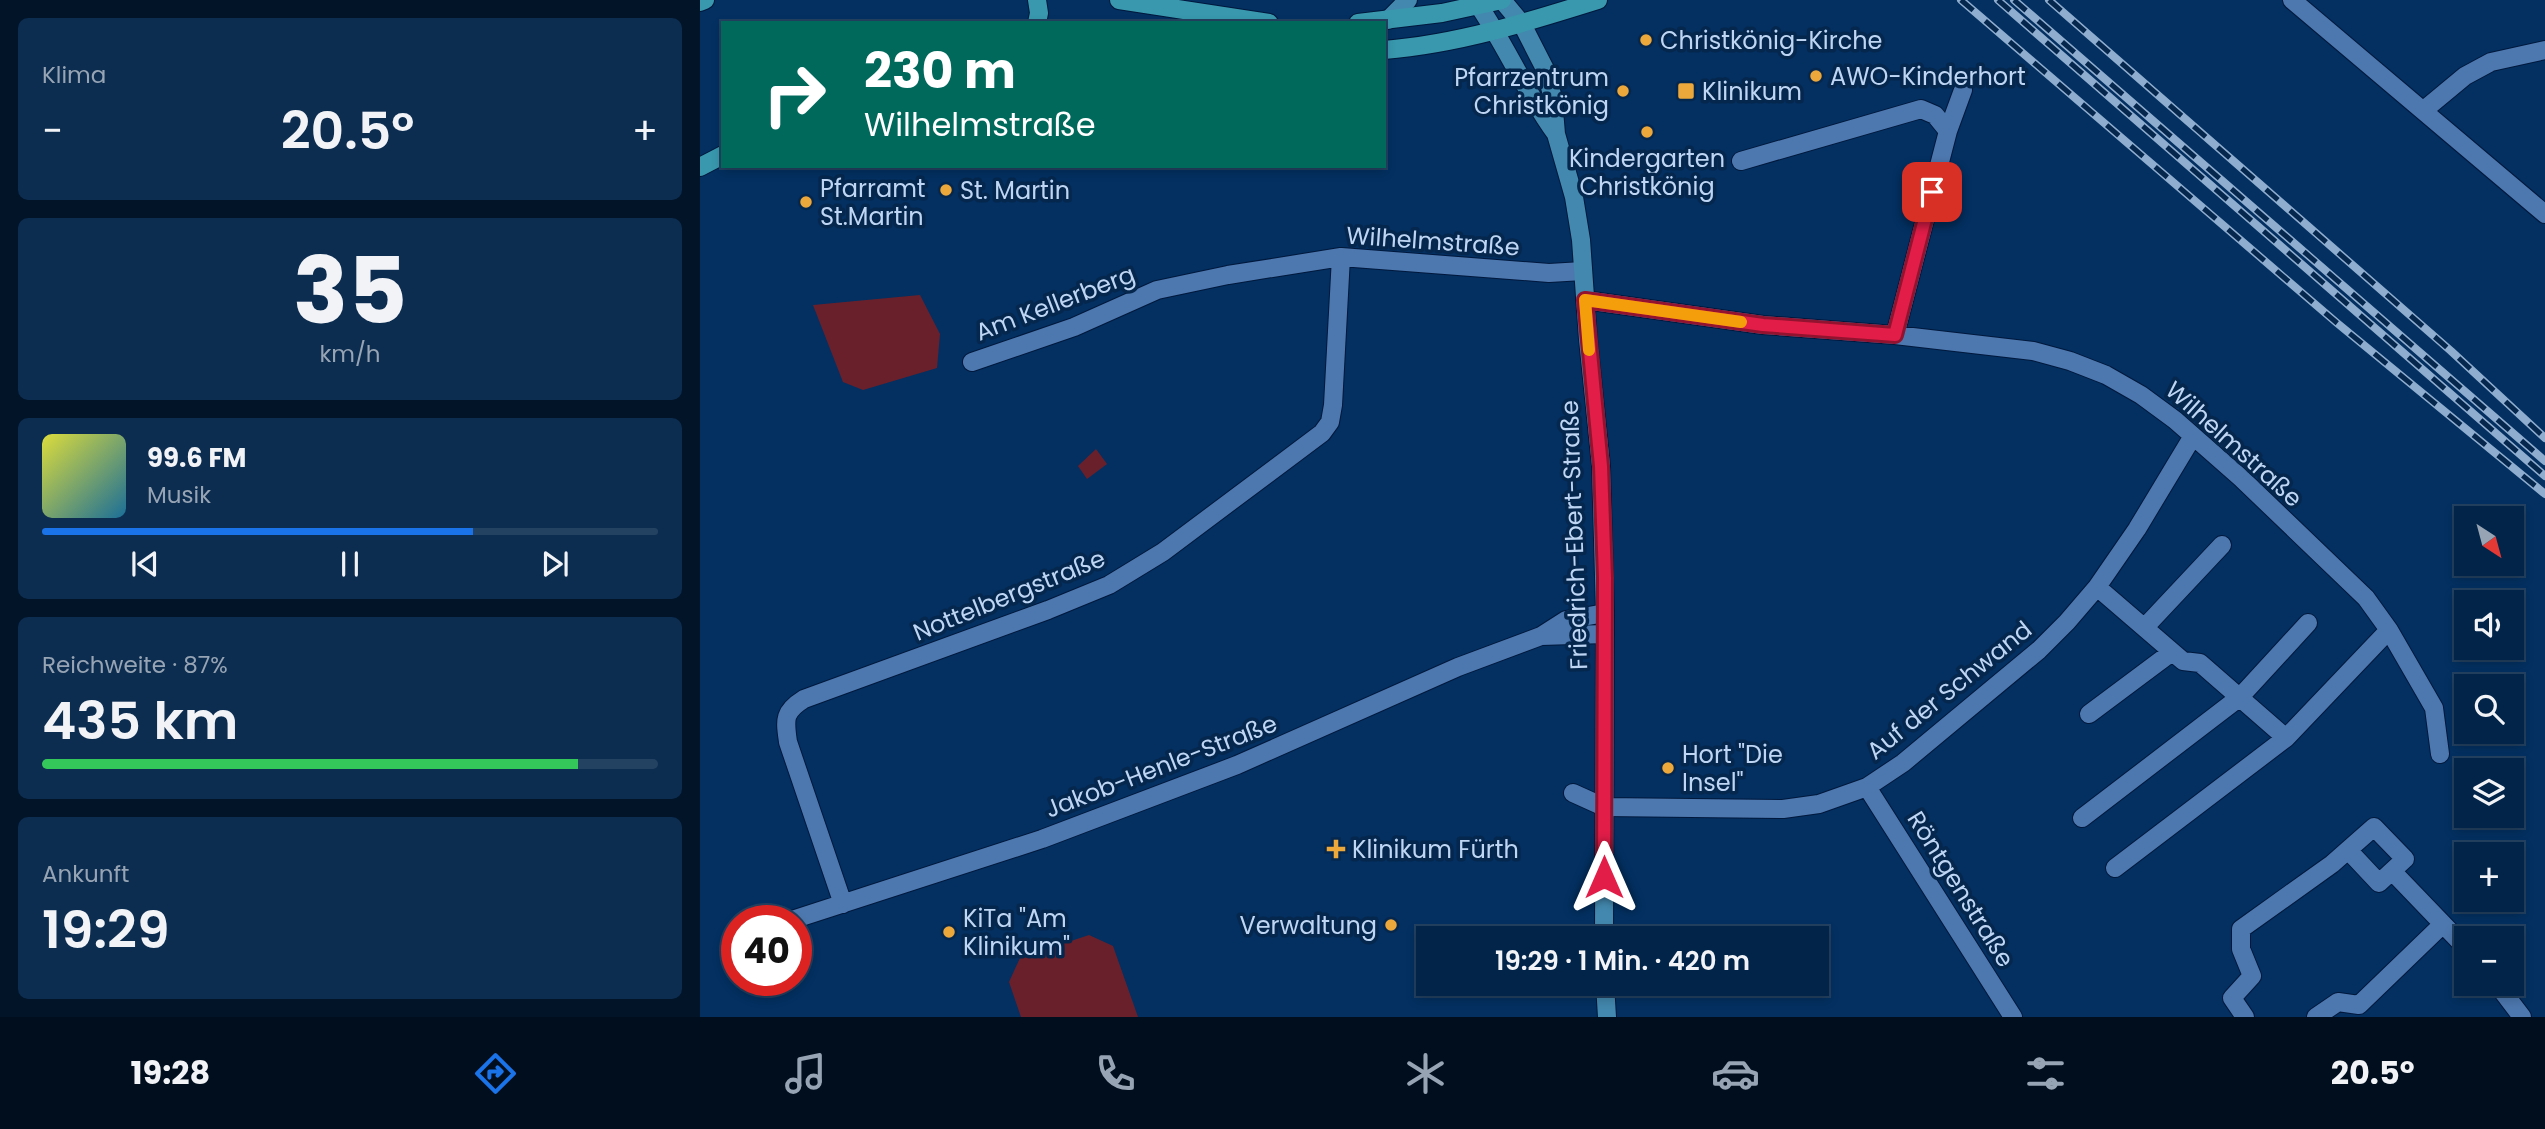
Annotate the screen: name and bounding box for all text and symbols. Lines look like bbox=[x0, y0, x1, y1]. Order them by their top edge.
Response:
place label: Christkönig-Kirche bbox=[1660, 24, 1882, 57]
marker: Christkönig-Kirche bbox=[1638, 32, 1654, 48]
text: 230 m bbox=[864, 37, 1016, 105]
icon: right bbox=[749, 49, 840, 140]
text: Klima bbox=[42, 59, 106, 91]
place label: AWO-Kinderhort bbox=[1830, 60, 2026, 93]
place label: Pfarrzentrum Christkönig bbox=[1454, 61, 1609, 122]
marker: AWO-Kinderhort bbox=[1808, 68, 1824, 84]
place label: Klinikum bbox=[1702, 75, 1802, 108]
marker: Klinikum bbox=[1676, 81, 1696, 101]
marker: Pfarrzentrum Christkönig bbox=[1615, 83, 1631, 99]
text: 20.5° bbox=[281, 94, 414, 167]
text: Wilhelmstraße bbox=[864, 102, 1096, 147]
text: − bbox=[42, 104, 63, 157]
text: + bbox=[632, 104, 658, 157]
marker: Kindergarten Christkönig bbox=[1639, 124, 1655, 140]
place label: Kindergarten Christkönig bbox=[1569, 142, 1725, 203]
pin bbox=[1902, 162, 1962, 222]
place label: Pfarramt St.Martin bbox=[820, 172, 926, 233]
icon: arrive bbox=[1913, 173, 1951, 211]
place label: St. Martin bbox=[960, 174, 1070, 207]
marker: St. Martin bbox=[938, 182, 954, 198]
marker: Pfarramt St.Martin bbox=[798, 194, 814, 210]
street label: Wilhelmstraße bbox=[1345, 218, 1521, 264]
text: 35 bbox=[293, 227, 407, 355]
street label: Am Kellerberg bbox=[970, 257, 1140, 349]
text: km/h bbox=[319, 338, 381, 370]
street label: Wilhelmstraße bbox=[2158, 374, 2310, 514]
street label: Friedrich-Ebert-Straße bbox=[1553, 400, 1595, 670]
text: 99.6 FM bbox=[147, 440, 246, 476]
text: Musik bbox=[147, 479, 211, 511]
north arrow bbox=[2454, 506, 2524, 576]
map controls bbox=[2454, 506, 2524, 996]
street label: Nottelbergstraße bbox=[908, 541, 1110, 649]
icon: previous bbox=[126, 545, 164, 583]
icon: pause bbox=[331, 545, 369, 583]
icon: next bbox=[536, 545, 574, 583]
button: sound bbox=[2454, 590, 2524, 660]
street label: Auf der Schwand bbox=[1859, 613, 2039, 767]
text: Reichweite · 87% bbox=[42, 649, 228, 681]
button: search bbox=[2454, 674, 2524, 744]
text: 435 km bbox=[42, 684, 238, 757]
street label: Jakob-Henle-Straße bbox=[1040, 706, 1282, 826]
place label: Hort "Die Insel" bbox=[1682, 738, 1783, 799]
button: layers bbox=[2454, 758, 2524, 828]
marker: Hort "Die Insel" bbox=[1660, 760, 1676, 776]
street label: Röntgenstraße bbox=[1900, 805, 2022, 973]
place label: Klinikum Fürth bbox=[1352, 833, 1519, 866]
marker: Klinikum Fürth bbox=[1326, 839, 1346, 859]
position arrow bbox=[1567, 840, 1641, 914]
button: + bbox=[2454, 842, 2524, 912]
text: Ankunft bbox=[42, 858, 129, 890]
text: 19:29 bbox=[42, 893, 169, 966]
place label: KiTa "Am Klinikum" bbox=[963, 902, 1070, 963]
speed limit sign: 40 bbox=[721, 905, 812, 996]
place label: Verwaltung bbox=[1239, 909, 1377, 942]
marker: Verwaltung bbox=[1383, 917, 1399, 933]
marker: KiTa "Am Klinikum" bbox=[941, 924, 957, 940]
button: − bbox=[2454, 926, 2524, 996]
text: 19:29 · 1 Min. · 420 m bbox=[1495, 943, 1750, 979]
icon: directions bbox=[471, 1049, 520, 1098]
icon: music bbox=[781, 1049, 830, 1098]
icon: phone bbox=[1091, 1049, 1140, 1098]
icon: climate bbox=[1401, 1049, 1450, 1098]
icon: car bbox=[1711, 1049, 1760, 1098]
icon: filters bbox=[2021, 1049, 2070, 1098]
text: 19:28 bbox=[130, 1050, 210, 1095]
text: 20.5° bbox=[2331, 1050, 2415, 1095]

